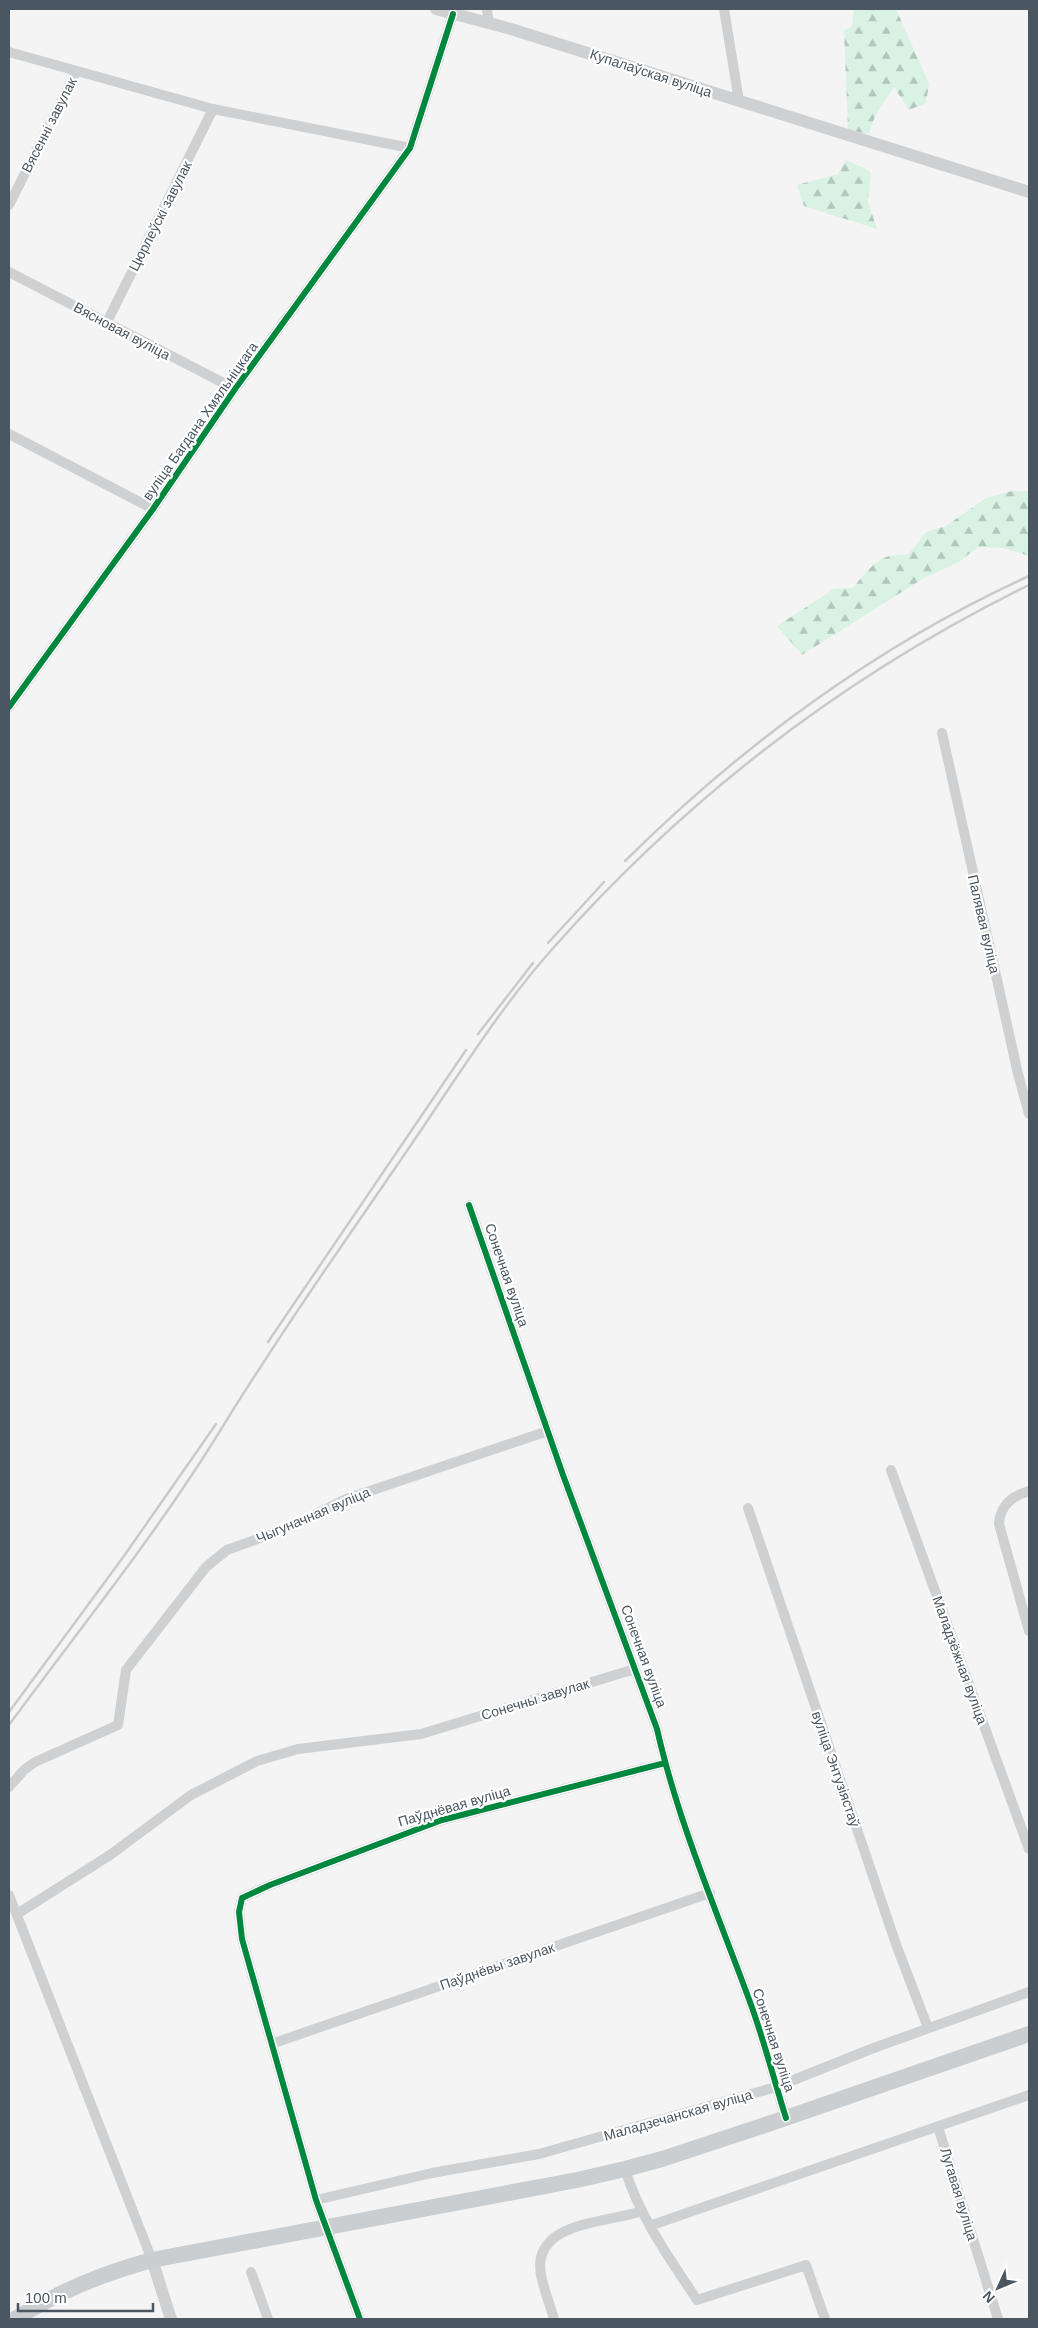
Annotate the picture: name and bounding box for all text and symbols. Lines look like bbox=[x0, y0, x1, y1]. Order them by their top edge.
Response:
street label: Купалаўская вуліца bbox=[588, 46, 714, 100]
street label: Вясенні завулак bbox=[18, 74, 80, 175]
street label: Цюрлеўскі завулак bbox=[125, 158, 195, 274]
street label: Вясновая вуліца bbox=[71, 299, 173, 363]
street label: вуліца Багдана Хмяльніцкага bbox=[139, 339, 261, 503]
street label: Палявая вуліца bbox=[965, 873, 1003, 975]
street label: Сонечная вуліца bbox=[482, 1221, 532, 1329]
street label: Чыгуначная вуліца bbox=[254, 1484, 372, 1546]
street label: Маладзёжная вуліца bbox=[929, 1594, 991, 1726]
street label: Сонечная вуліца bbox=[618, 1602, 670, 1710]
street label: Сонечны завулак bbox=[479, 1675, 592, 1723]
street label: вуліца Энтузіястаў bbox=[809, 1709, 863, 1829]
street label: Паўднёвая вуліца bbox=[396, 1782, 512, 1830]
street label: Паўднёвы завулак bbox=[438, 1939, 557, 1993]
street label: Сонечная вуліца bbox=[750, 1986, 798, 2094]
street label: Маладзечанская вуліца bbox=[602, 2086, 754, 2144]
street label: Лугавая вуліца bbox=[937, 2146, 981, 2243]
north arrow bbox=[973, 2263, 1023, 2313]
scale bar bbox=[18, 2280, 152, 2312]
text: N bbox=[979, 2288, 998, 2306]
text: 100 m bbox=[25, 2289, 67, 2306]

